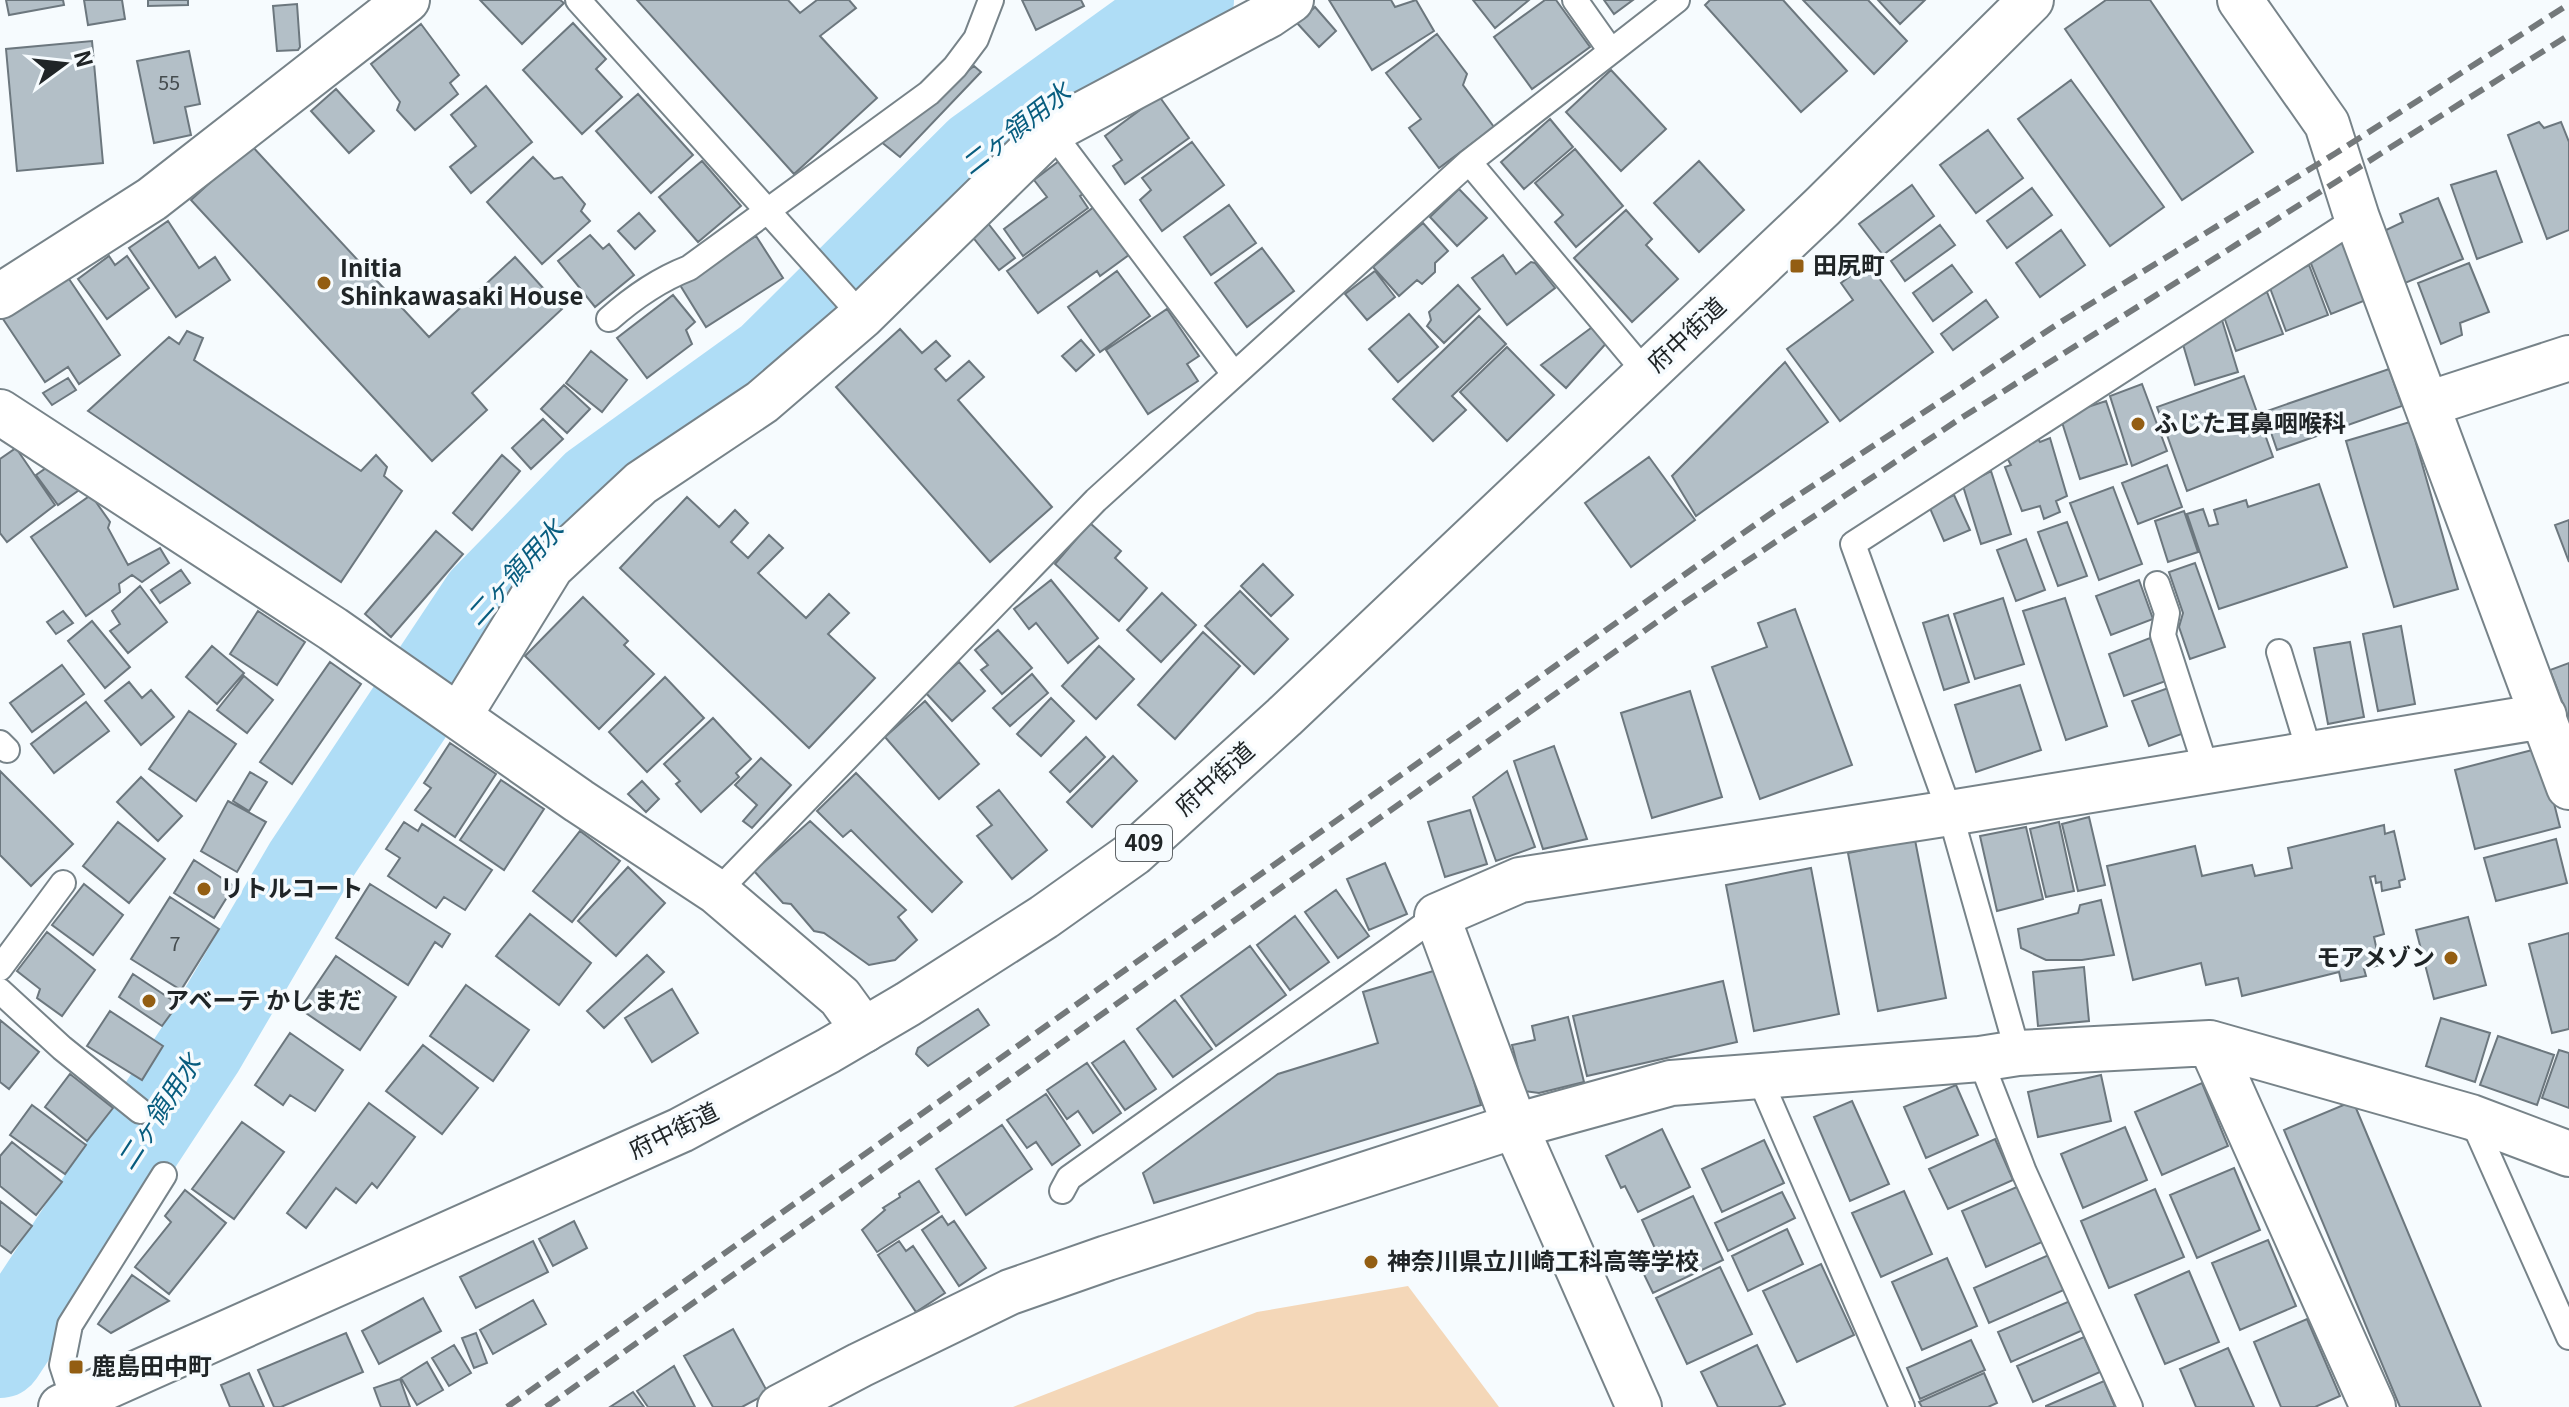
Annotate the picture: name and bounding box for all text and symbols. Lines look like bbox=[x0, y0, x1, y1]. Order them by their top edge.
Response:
north arrow bbox=[24, 24, 104, 104]
text: N bbox=[68, 46, 103, 70]
house number: 55 bbox=[158, 67, 180, 96]
water label: 二ヶ領用水 bbox=[952, 71, 1079, 182]
place label: 田尻町 bbox=[1813, 246, 1885, 281]
place label: Initia Shinkawasaki House bbox=[340, 249, 583, 312]
marker: 田尻町 bbox=[1788, 257, 1806, 275]
marker: Initia Shinkawasaki House bbox=[315, 274, 333, 292]
street label: 府中街道 bbox=[1638, 288, 1732, 379]
place label: ふじた耳鼻咽喉科 bbox=[2154, 404, 2346, 439]
marker: ふじた耳鼻咽喉科 bbox=[2129, 415, 2147, 433]
water label: 二ヶ領用水 bbox=[456, 508, 572, 632]
street label: 府中街道 bbox=[1166, 732, 1261, 822]
road number: 409 bbox=[1116, 825, 1172, 861]
place label: リトルコート bbox=[220, 869, 364, 904]
marker: リトルコート bbox=[195, 880, 213, 898]
house number: 7 bbox=[169, 928, 181, 957]
place label: モアメゾン bbox=[2316, 938, 2435, 973]
marker: モアメゾン bbox=[2442, 949, 2460, 967]
place label: アベーテ かしまだ bbox=[165, 981, 362, 1016]
marker: アベーテ かしまだ bbox=[140, 992, 158, 1010]
water label: 二ヶ領用水 bbox=[106, 1044, 209, 1175]
street label: 府中街道 bbox=[622, 1092, 724, 1166]
place label: 神奈川県立川崎工科高等学校 bbox=[1387, 1242, 1699, 1277]
marker: 神奈川県立川崎工科高等学校 bbox=[1362, 1253, 1380, 1271]
place label: 鹿島田中町 bbox=[92, 1347, 212, 1382]
marker: 鹿島田中町 bbox=[67, 1358, 85, 1376]

